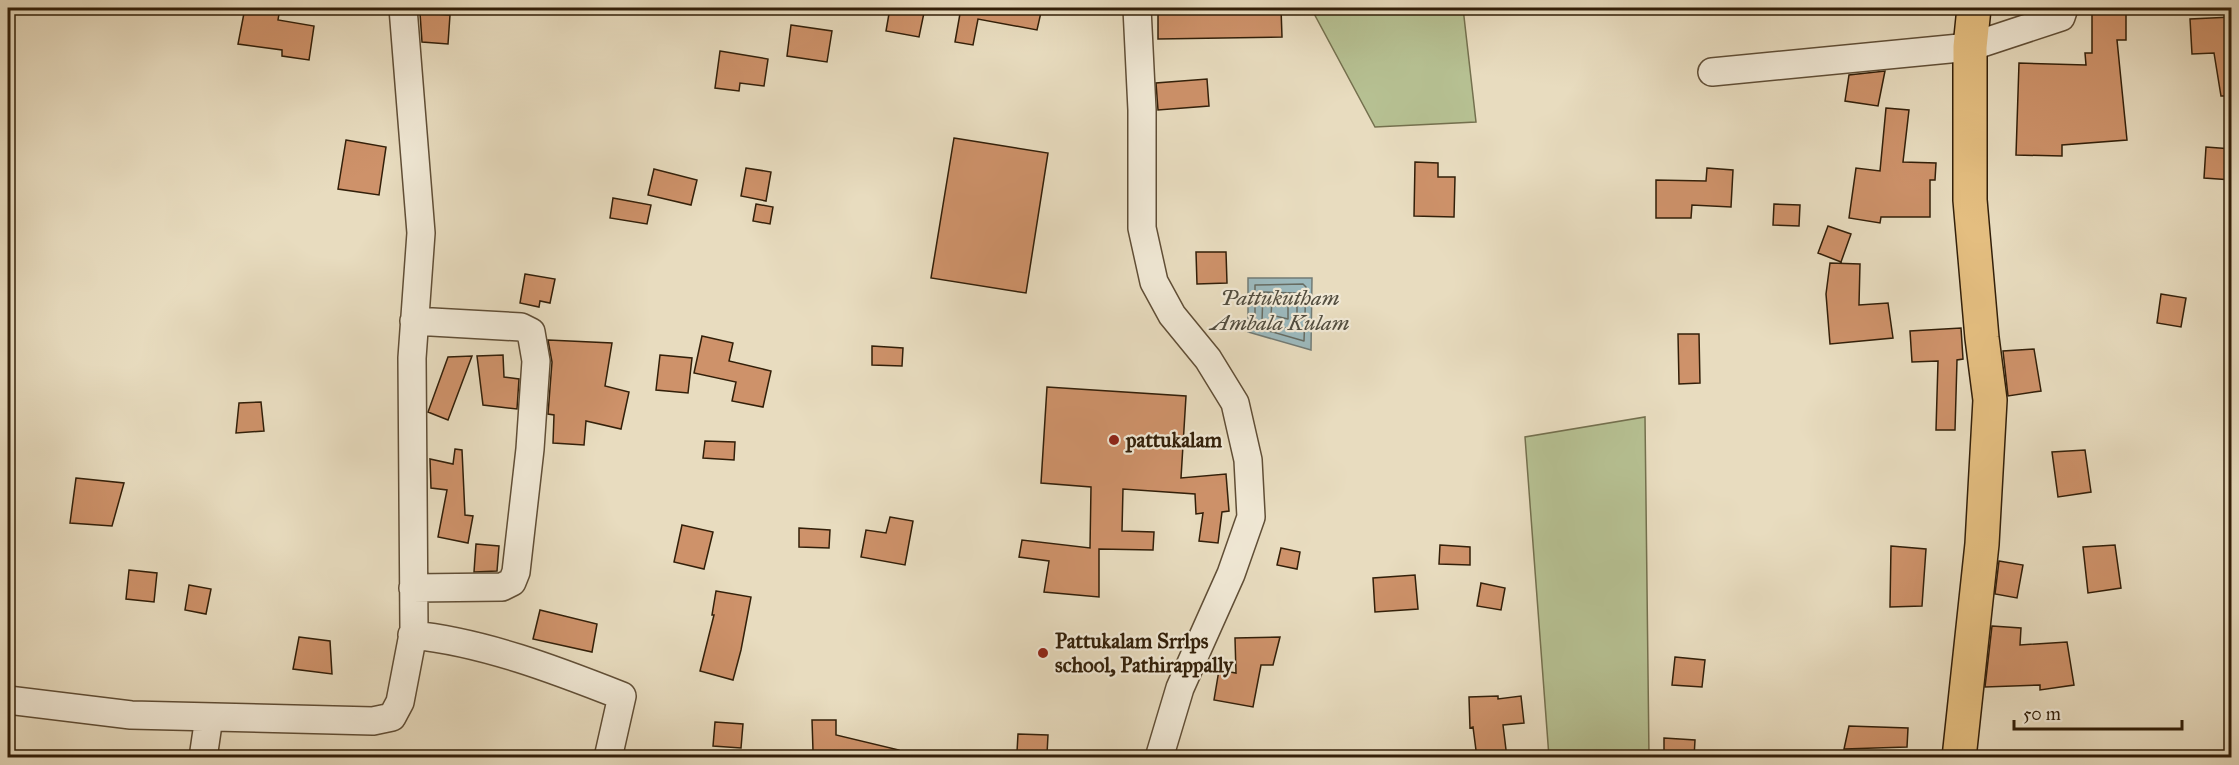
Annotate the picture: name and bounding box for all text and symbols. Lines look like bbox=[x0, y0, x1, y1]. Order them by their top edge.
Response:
water label: Pattukutham Ambala Kulam bbox=[1209, 284, 1350, 336]
place label: pattukalam bbox=[1125, 427, 1223, 453]
marker: pattukalam bbox=[1107, 433, 1121, 447]
place label: Pattukalam Srrlps school, Pathirappally bbox=[1055, 628, 1234, 678]
marker: Pattukalam Srrlps school, Pathirappally bbox=[1036, 646, 1050, 660]
scale bar bbox=[2014, 693, 2182, 731]
text: 50 m bbox=[2023, 703, 2061, 725]

